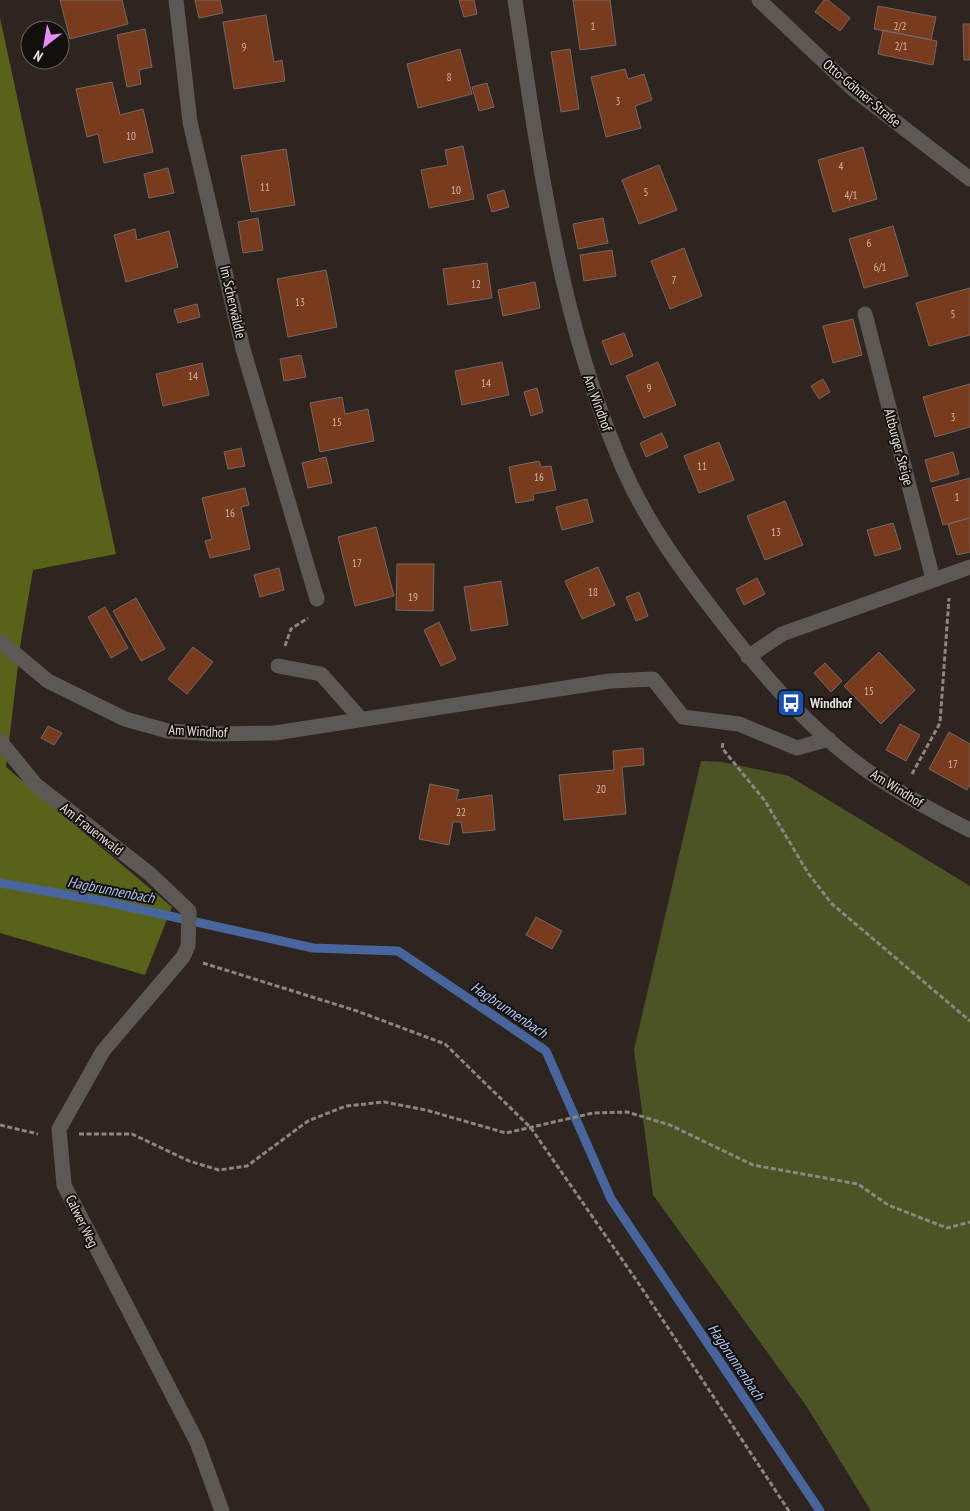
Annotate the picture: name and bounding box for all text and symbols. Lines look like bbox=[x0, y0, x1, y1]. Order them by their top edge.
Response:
house number: 1 bbox=[591, 19, 596, 33]
house number: 2/2 bbox=[893, 19, 907, 33]
north arrow bbox=[20, 20, 70, 70]
house number: 2/1 bbox=[894, 39, 908, 53]
house number: 9 bbox=[242, 40, 247, 54]
text: N bbox=[30, 46, 46, 66]
street label: Otto-Göhner-Straße bbox=[819, 55, 905, 131]
house number: 8 bbox=[447, 70, 452, 84]
house number: 3 bbox=[616, 94, 621, 108]
house number: 10 bbox=[126, 129, 136, 143]
house number: 4 bbox=[839, 159, 844, 173]
house number: 11 bbox=[260, 180, 270, 194]
house number: 10 bbox=[451, 183, 461, 197]
house number: 5 bbox=[644, 185, 649, 199]
house number: 4/1 bbox=[844, 188, 858, 202]
house number: 6 bbox=[867, 236, 872, 250]
house number: 6/1 bbox=[873, 260, 887, 274]
street label: Im Scherwäldle bbox=[216, 264, 250, 340]
house number: 7 bbox=[672, 273, 677, 287]
house number: 12 bbox=[471, 277, 481, 291]
house number: 13 bbox=[295, 295, 305, 309]
house number: 5 bbox=[951, 307, 956, 321]
house number: 14 bbox=[188, 369, 198, 383]
street label: Am Windhof bbox=[579, 372, 617, 434]
house number: 14 bbox=[481, 376, 491, 390]
house number: 9 bbox=[647, 381, 652, 395]
street label: Altburger Steige bbox=[880, 407, 918, 488]
house number: 3 bbox=[951, 410, 956, 424]
house number: 15 bbox=[332, 415, 342, 429]
house number: 11 bbox=[697, 459, 707, 473]
house number: 16 bbox=[534, 470, 544, 484]
house number: 1 bbox=[955, 490, 960, 504]
house number: 16 bbox=[225, 506, 235, 520]
house number: 13 bbox=[771, 525, 781, 539]
house number: 17 bbox=[352, 556, 362, 570]
house number: 18 bbox=[588, 585, 598, 599]
house number: 19 bbox=[408, 590, 418, 604]
house number: 15 bbox=[864, 684, 874, 698]
bus stop icon: Windhof bbox=[776, 688, 806, 718]
place label: Windhof bbox=[809, 694, 853, 712]
street label: Am Windhof bbox=[168, 720, 228, 742]
house number: 17 bbox=[948, 757, 958, 771]
street label: Am Windhof bbox=[867, 765, 927, 811]
house number: 20 bbox=[596, 782, 606, 796]
street label: Am Frauenwald bbox=[57, 799, 127, 859]
house number: 22 bbox=[456, 805, 466, 819]
water label: Hagbrunnenbach bbox=[66, 872, 157, 908]
water label: Hagbrunnenbach bbox=[467, 977, 552, 1043]
street label: Calwer Weg bbox=[62, 1192, 102, 1250]
water label: Hagbrunnenbach bbox=[704, 1320, 770, 1405]

